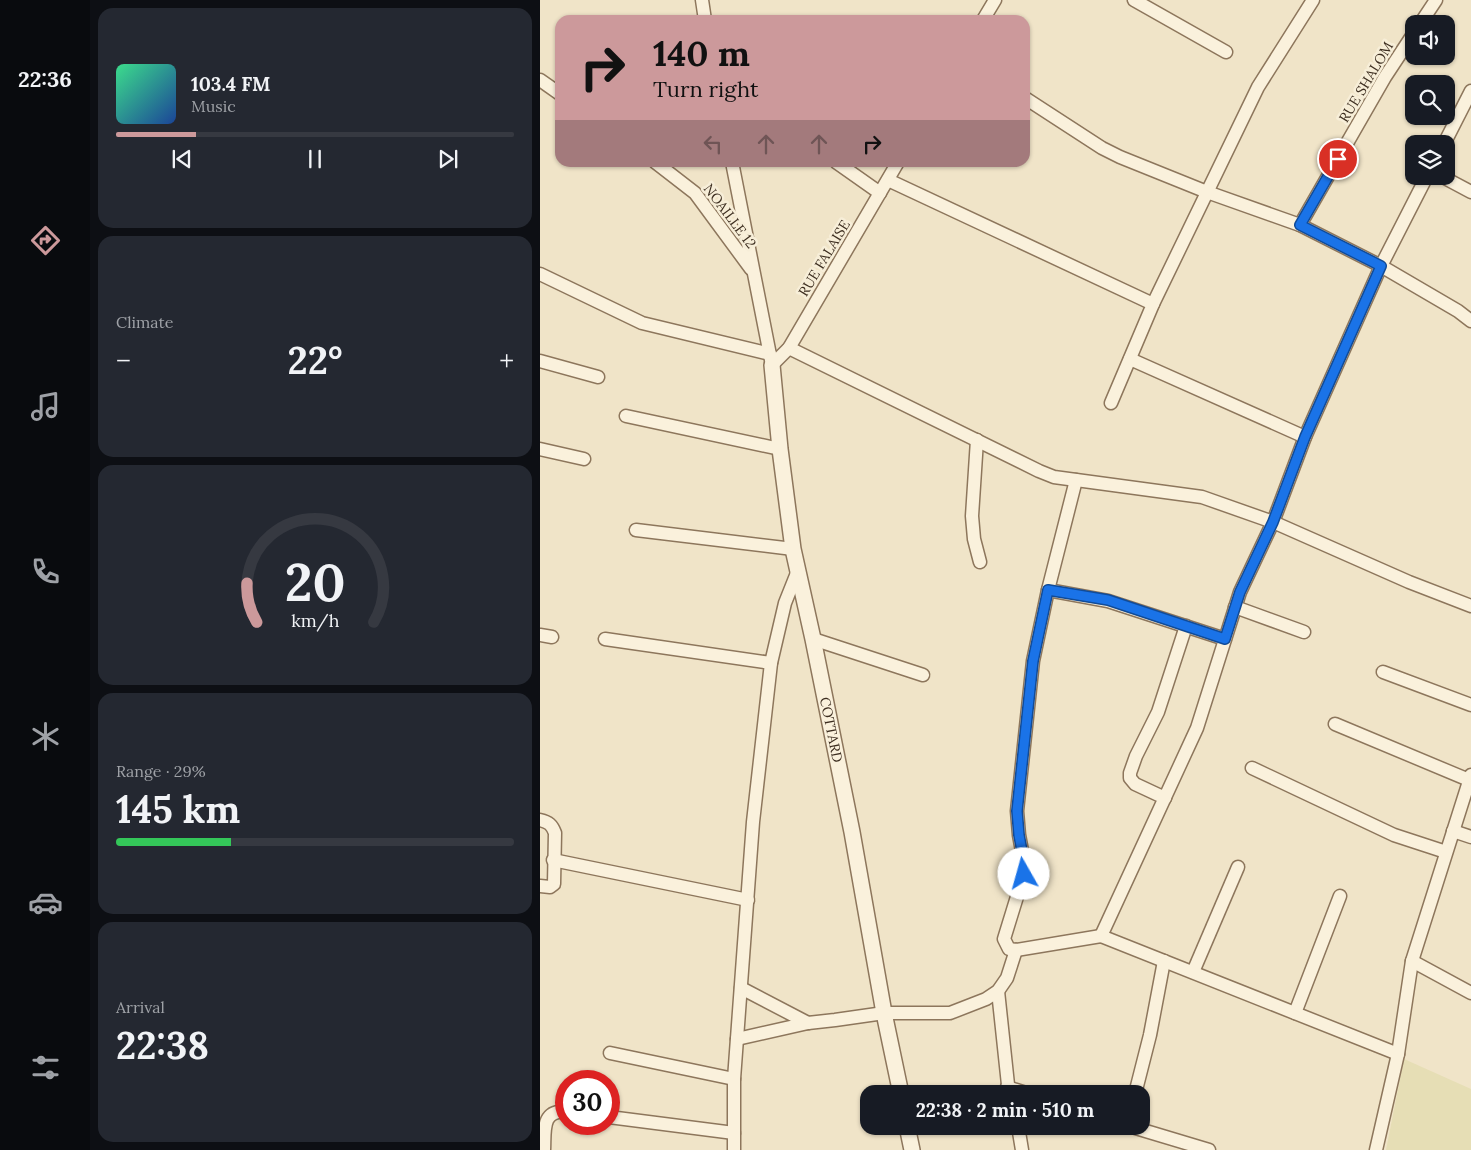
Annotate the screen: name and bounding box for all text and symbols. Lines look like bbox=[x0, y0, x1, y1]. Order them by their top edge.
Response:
map controls bbox=[1405, 15, 1455, 185]
button: sound bbox=[1405, 15, 1455, 65]
text: 140 m bbox=[653, 31, 750, 76]
icon: right bbox=[570, 35, 635, 100]
street label: RUE SHALOM bbox=[1335, 38, 1397, 126]
text: 22:36 bbox=[18, 65, 72, 93]
text: 103.4 FM bbox=[191, 72, 271, 96]
text: Turn right bbox=[653, 75, 758, 103]
button: search bbox=[1405, 75, 1455, 125]
text: Music bbox=[191, 96, 236, 116]
icon: left bbox=[699, 130, 727, 158]
icon: ahead bbox=[752, 130, 780, 158]
icon: ahead bbox=[805, 130, 833, 158]
icon: right bbox=[858, 130, 886, 158]
button: layers bbox=[1405, 135, 1455, 185]
pin bbox=[1317, 138, 1359, 180]
icon: previous bbox=[168, 145, 196, 173]
icon: pause bbox=[301, 145, 329, 173]
icon: next bbox=[434, 145, 462, 173]
icon: arrive bbox=[1324, 145, 1352, 173]
street label: NOAILLE 12 bbox=[700, 180, 760, 252]
street label: RUE FALAISE bbox=[794, 216, 854, 299]
icon: directions bbox=[28, 223, 63, 258]
text: Climate bbox=[116, 312, 173, 332]
text: 22° bbox=[287, 336, 343, 384]
text: − bbox=[116, 343, 131, 379]
text: + bbox=[499, 343, 514, 379]
icon: music bbox=[28, 389, 63, 424]
text: 20 bbox=[285, 549, 345, 615]
icon: phone bbox=[28, 554, 63, 589]
text: km/h bbox=[291, 609, 339, 632]
street label: COTTARD bbox=[816, 695, 847, 764]
icon: climate bbox=[28, 719, 63, 754]
text: Range · 29% bbox=[116, 761, 206, 781]
text: 145 km bbox=[116, 785, 240, 833]
position arrow bbox=[997, 847, 1049, 899]
icon: car bbox=[28, 885, 63, 920]
text: Arrival bbox=[116, 997, 165, 1017]
text: 22:38 bbox=[116, 1021, 209, 1069]
icon: filters bbox=[28, 1050, 63, 1085]
speed limit sign: 30 bbox=[555, 1070, 620, 1135]
text: 22:38 · 2 min · 510 m bbox=[916, 1098, 1094, 1122]

